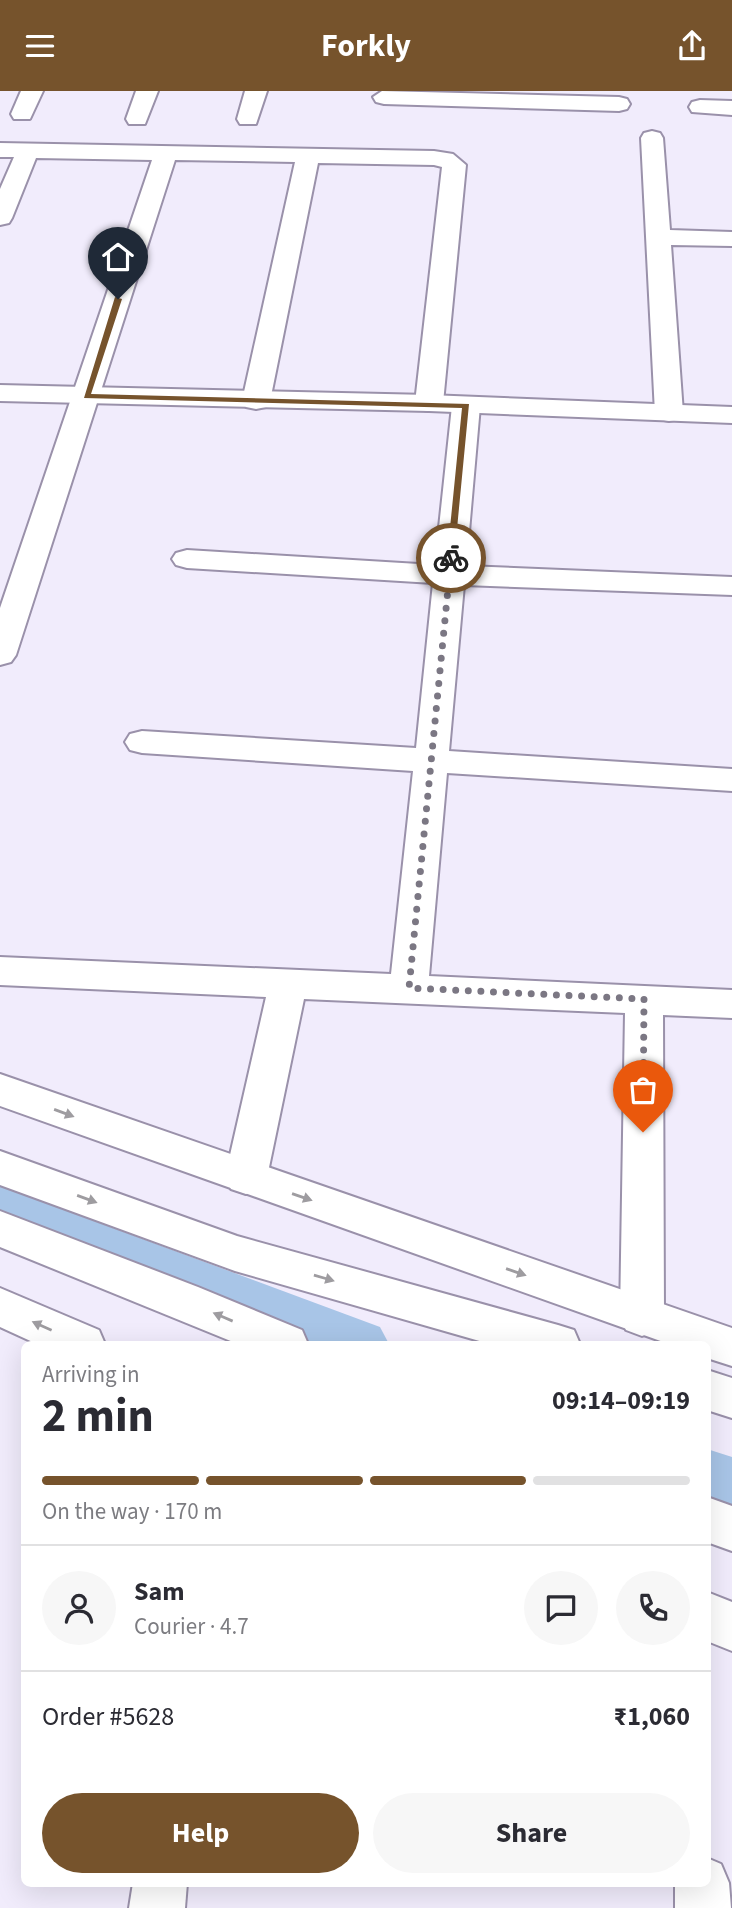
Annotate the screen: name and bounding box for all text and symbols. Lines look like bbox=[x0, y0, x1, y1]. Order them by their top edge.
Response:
text: Forkly bbox=[321, 23, 411, 69]
icon: menu bbox=[21, 27, 59, 65]
icon: share bbox=[673, 27, 711, 65]
pin bbox=[88, 227, 148, 299]
icon: home bbox=[99, 238, 137, 276]
courier bbox=[416, 523, 486, 593]
icon: bike bbox=[432, 539, 470, 577]
pin bbox=[613, 1060, 673, 1132]
icon: bag bbox=[624, 1071, 662, 1109]
one-way arrow bbox=[54, 1108, 75, 1119]
one-way arrow bbox=[291, 1192, 312, 1203]
one-way arrow bbox=[77, 1194, 98, 1205]
one-way arrow bbox=[506, 1267, 527, 1278]
one-way arrow bbox=[314, 1273, 336, 1284]
one-way arrow bbox=[212, 1312, 233, 1323]
one-way arrow bbox=[31, 1320, 52, 1331]
text: Arriving in bbox=[42, 1358, 140, 1391]
text: 09:14–09:19 bbox=[552, 1382, 690, 1419]
text: 2 min bbox=[42, 1384, 154, 1449]
text: On the way · 170 m bbox=[42, 1495, 222, 1528]
button: person bbox=[42, 1571, 116, 1645]
button: chat bbox=[524, 1571, 598, 1645]
button: phone bbox=[616, 1571, 690, 1645]
text: Sam bbox=[134, 1573, 184, 1610]
text: Courier · 4.7 bbox=[134, 1610, 249, 1643]
text: Order #5628 bbox=[42, 1698, 174, 1735]
text: ₹1,060 bbox=[614, 1698, 690, 1735]
button: Help bbox=[42, 1793, 359, 1873]
button: Share bbox=[373, 1793, 690, 1873]

